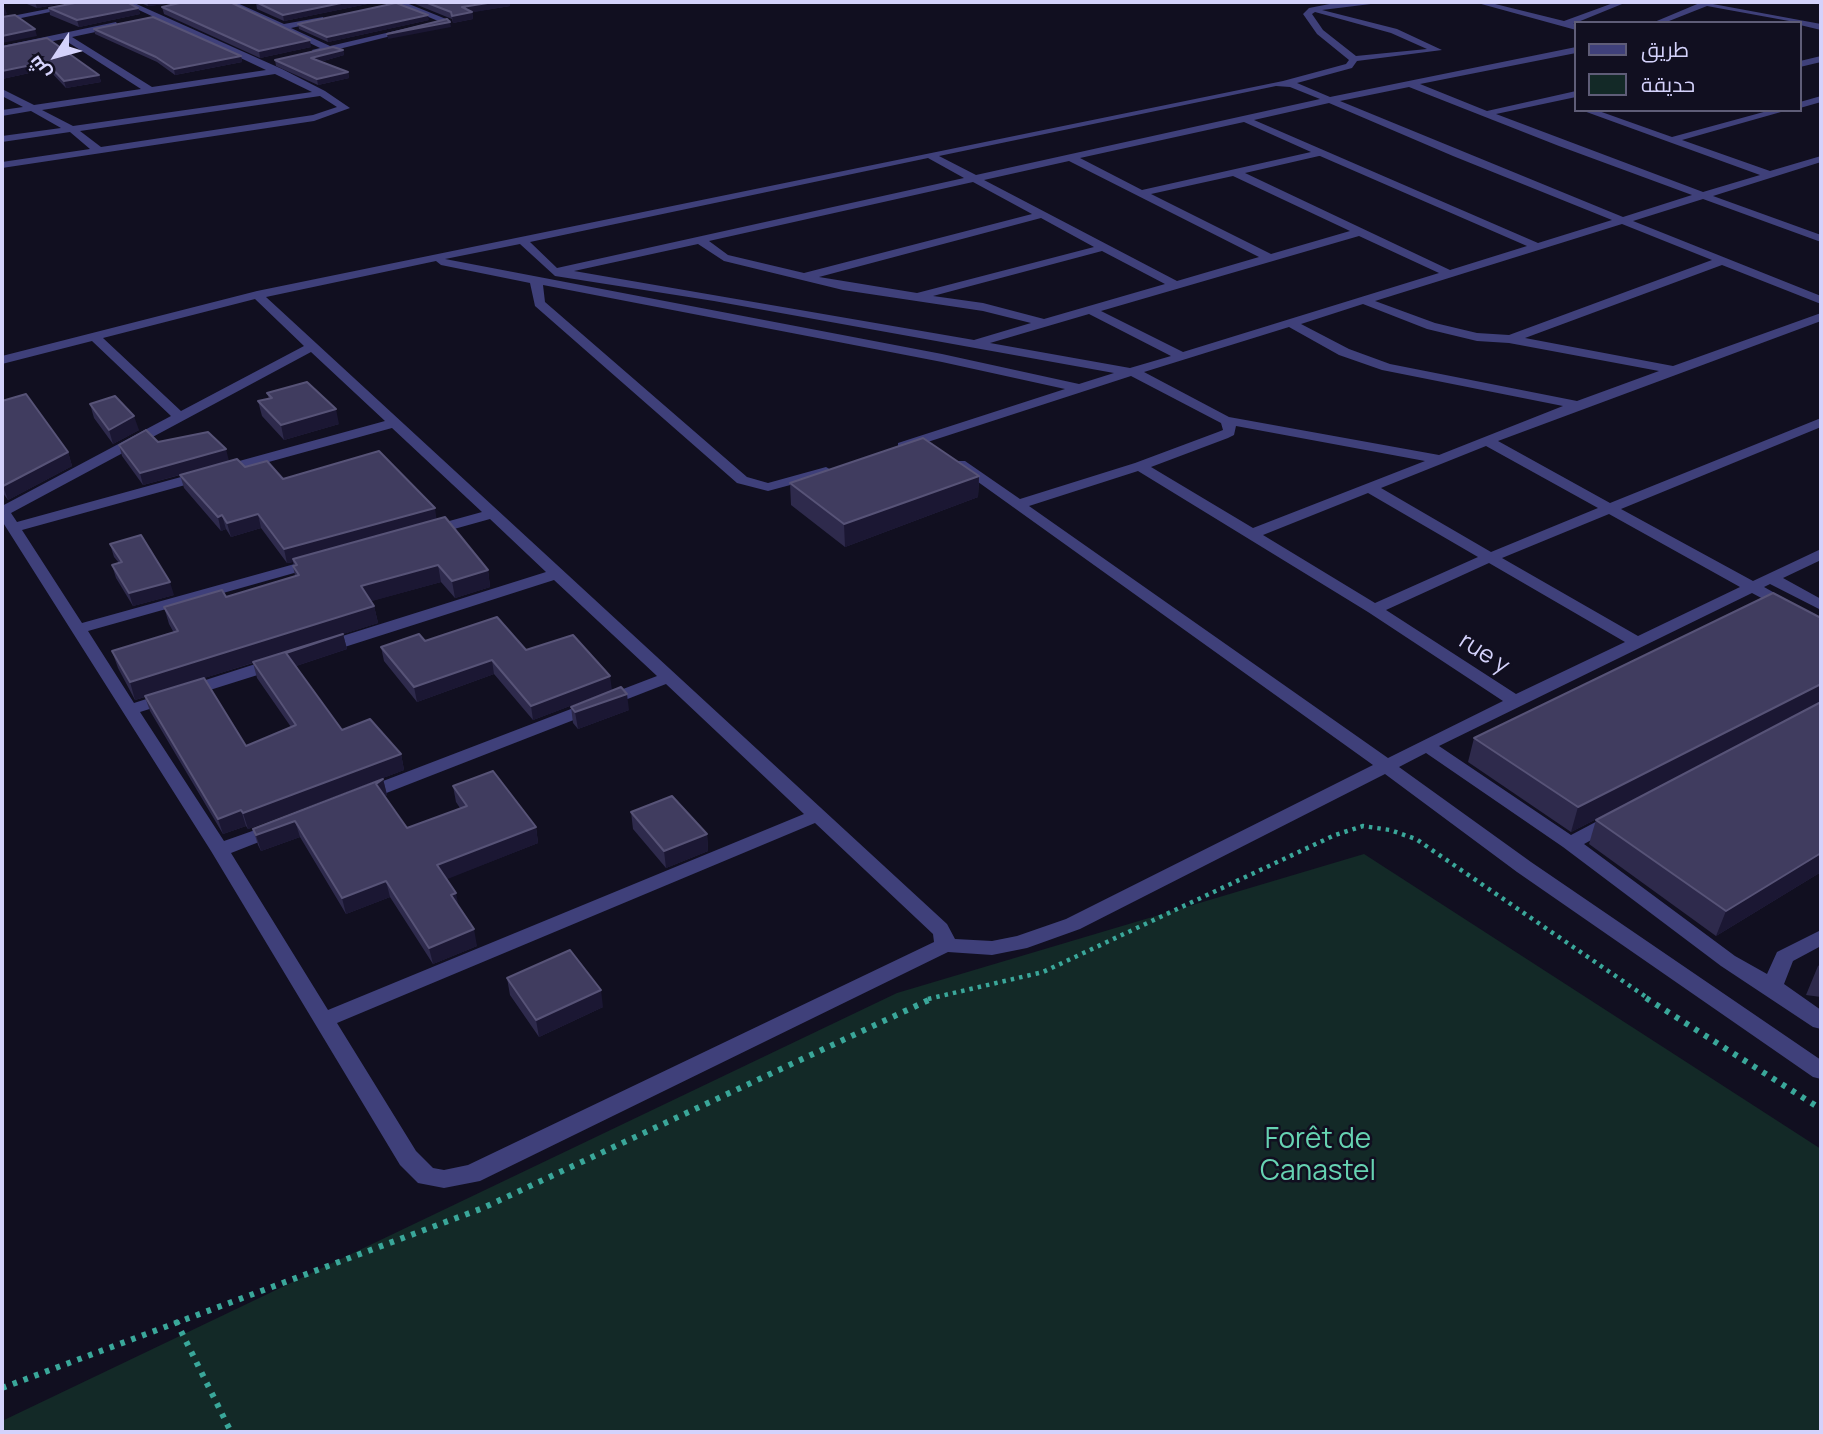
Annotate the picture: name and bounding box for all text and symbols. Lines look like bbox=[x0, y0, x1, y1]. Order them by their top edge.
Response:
north arrow bbox=[21, 21, 91, 91]
legend bbox=[1574, 21, 1802, 112]
text: طريق bbox=[1641, 35, 1689, 63]
text: ش bbox=[21, 51, 57, 86]
text: حديقة bbox=[1641, 70, 1695, 98]
street label: rue y bbox=[1453, 627, 1515, 681]
park label: Forêt de Canastel bbox=[1260, 1123, 1376, 1189]

